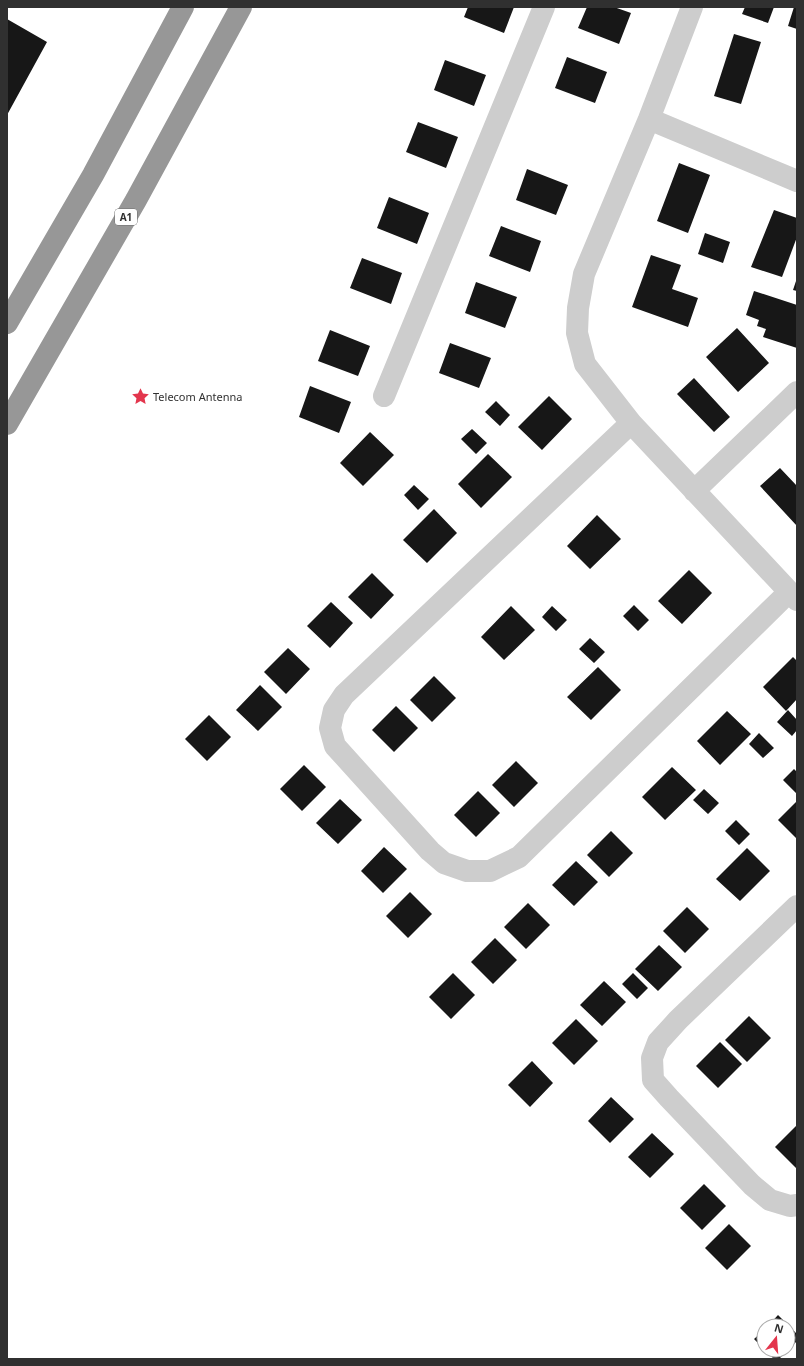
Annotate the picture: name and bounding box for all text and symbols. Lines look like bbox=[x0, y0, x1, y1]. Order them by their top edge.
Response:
road number: A1 bbox=[115, 209, 137, 225]
place icon: Telecom Antenna bbox=[130, 386, 150, 406]
place label: Telecom Antenna bbox=[153, 389, 242, 404]
north arrow bbox=[756, 1318, 796, 1358]
text: N bbox=[773, 1319, 786, 1336]

